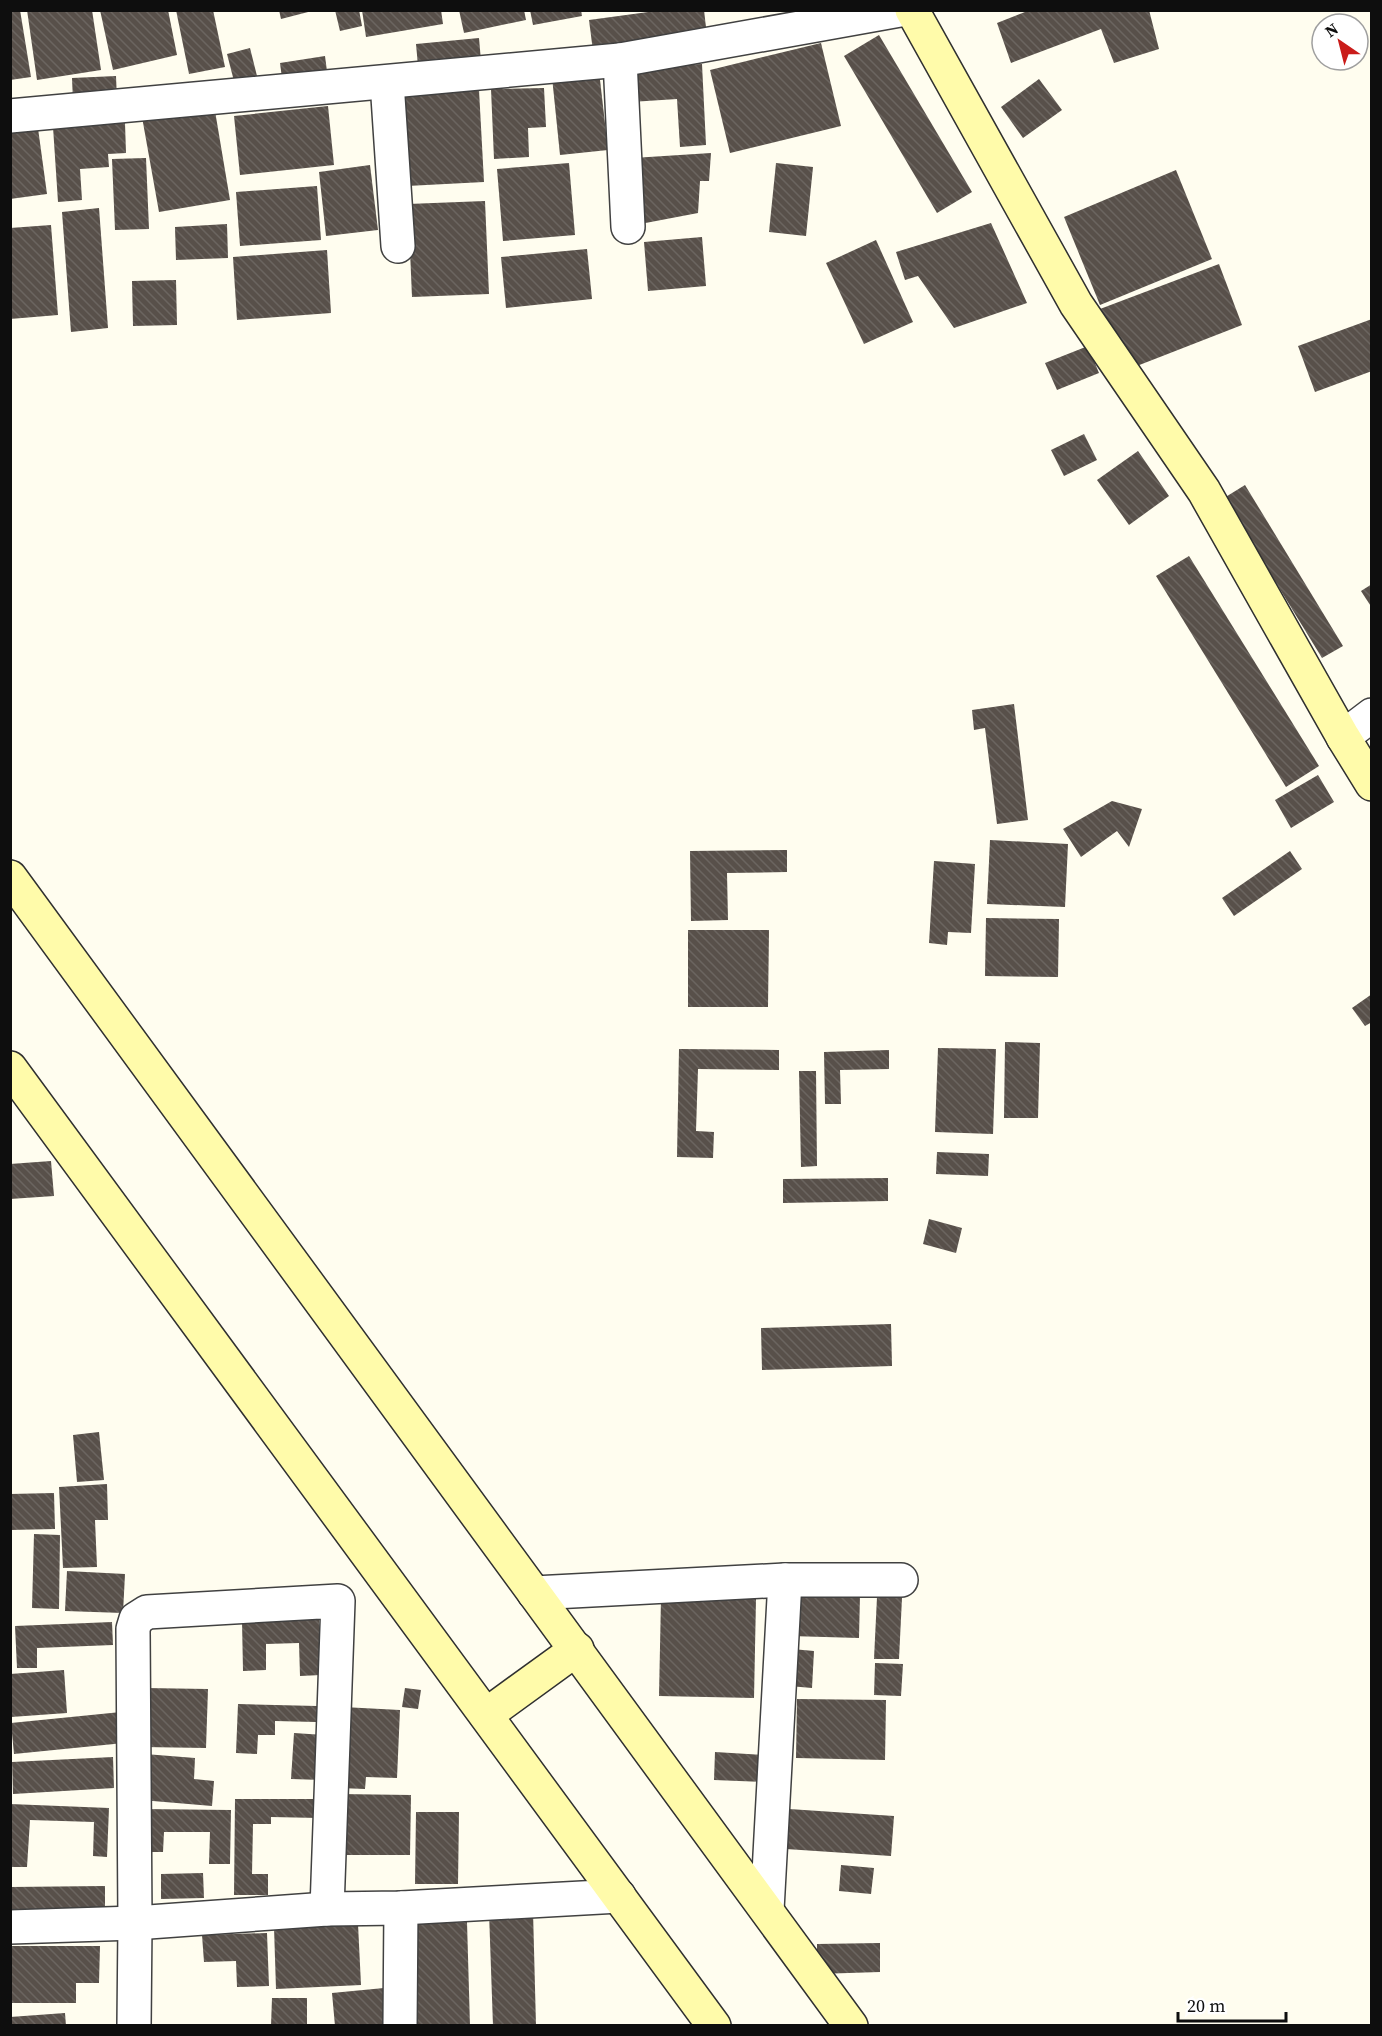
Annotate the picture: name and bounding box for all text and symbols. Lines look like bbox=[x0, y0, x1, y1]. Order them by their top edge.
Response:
north arrow bbox=[1310, 12, 1370, 72]
text: N bbox=[1320, 17, 1343, 42]
scale bar bbox=[1178, 1985, 1286, 2023]
text: 20 m bbox=[1187, 1993, 1225, 2018]

